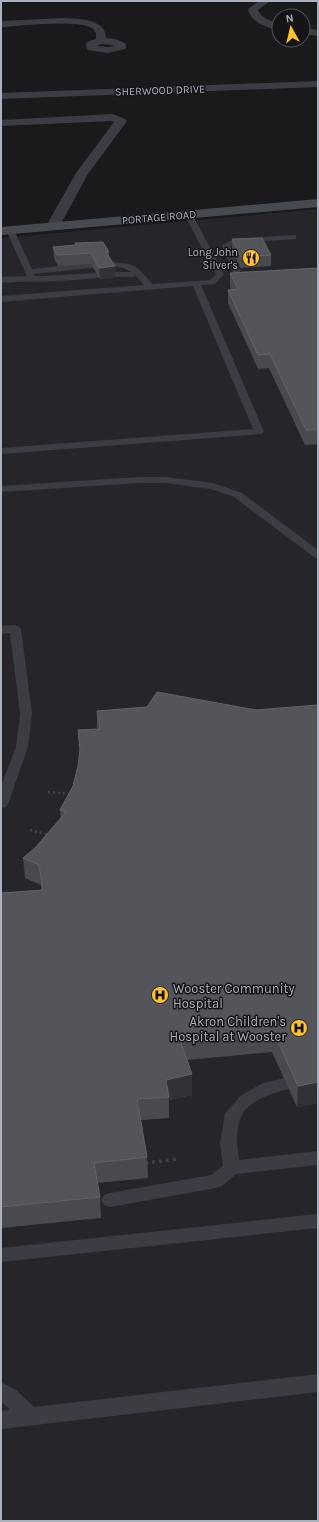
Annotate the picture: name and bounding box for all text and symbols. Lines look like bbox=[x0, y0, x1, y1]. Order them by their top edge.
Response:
north arrow bbox=[271, 8, 311, 48]
text: N bbox=[285, 12, 294, 26]
street label: SHERWOOD DRIVE bbox=[115, 82, 205, 99]
street label: PORTAGE ROAD bbox=[121, 208, 197, 227]
place label: Long John Silver's bbox=[188, 246, 238, 272]
restaurant icon: Long John Silver's bbox=[241, 248, 261, 268]
place label: Wooster Community Hospital bbox=[173, 981, 295, 1011]
hospital icon: Wooster Community Hospital bbox=[150, 985, 170, 1005]
place label: Akron Children's Hospital at Wooster bbox=[169, 1014, 286, 1044]
hospital icon: Akron Children's Hospital at Wooster bbox=[289, 1018, 309, 1038]

